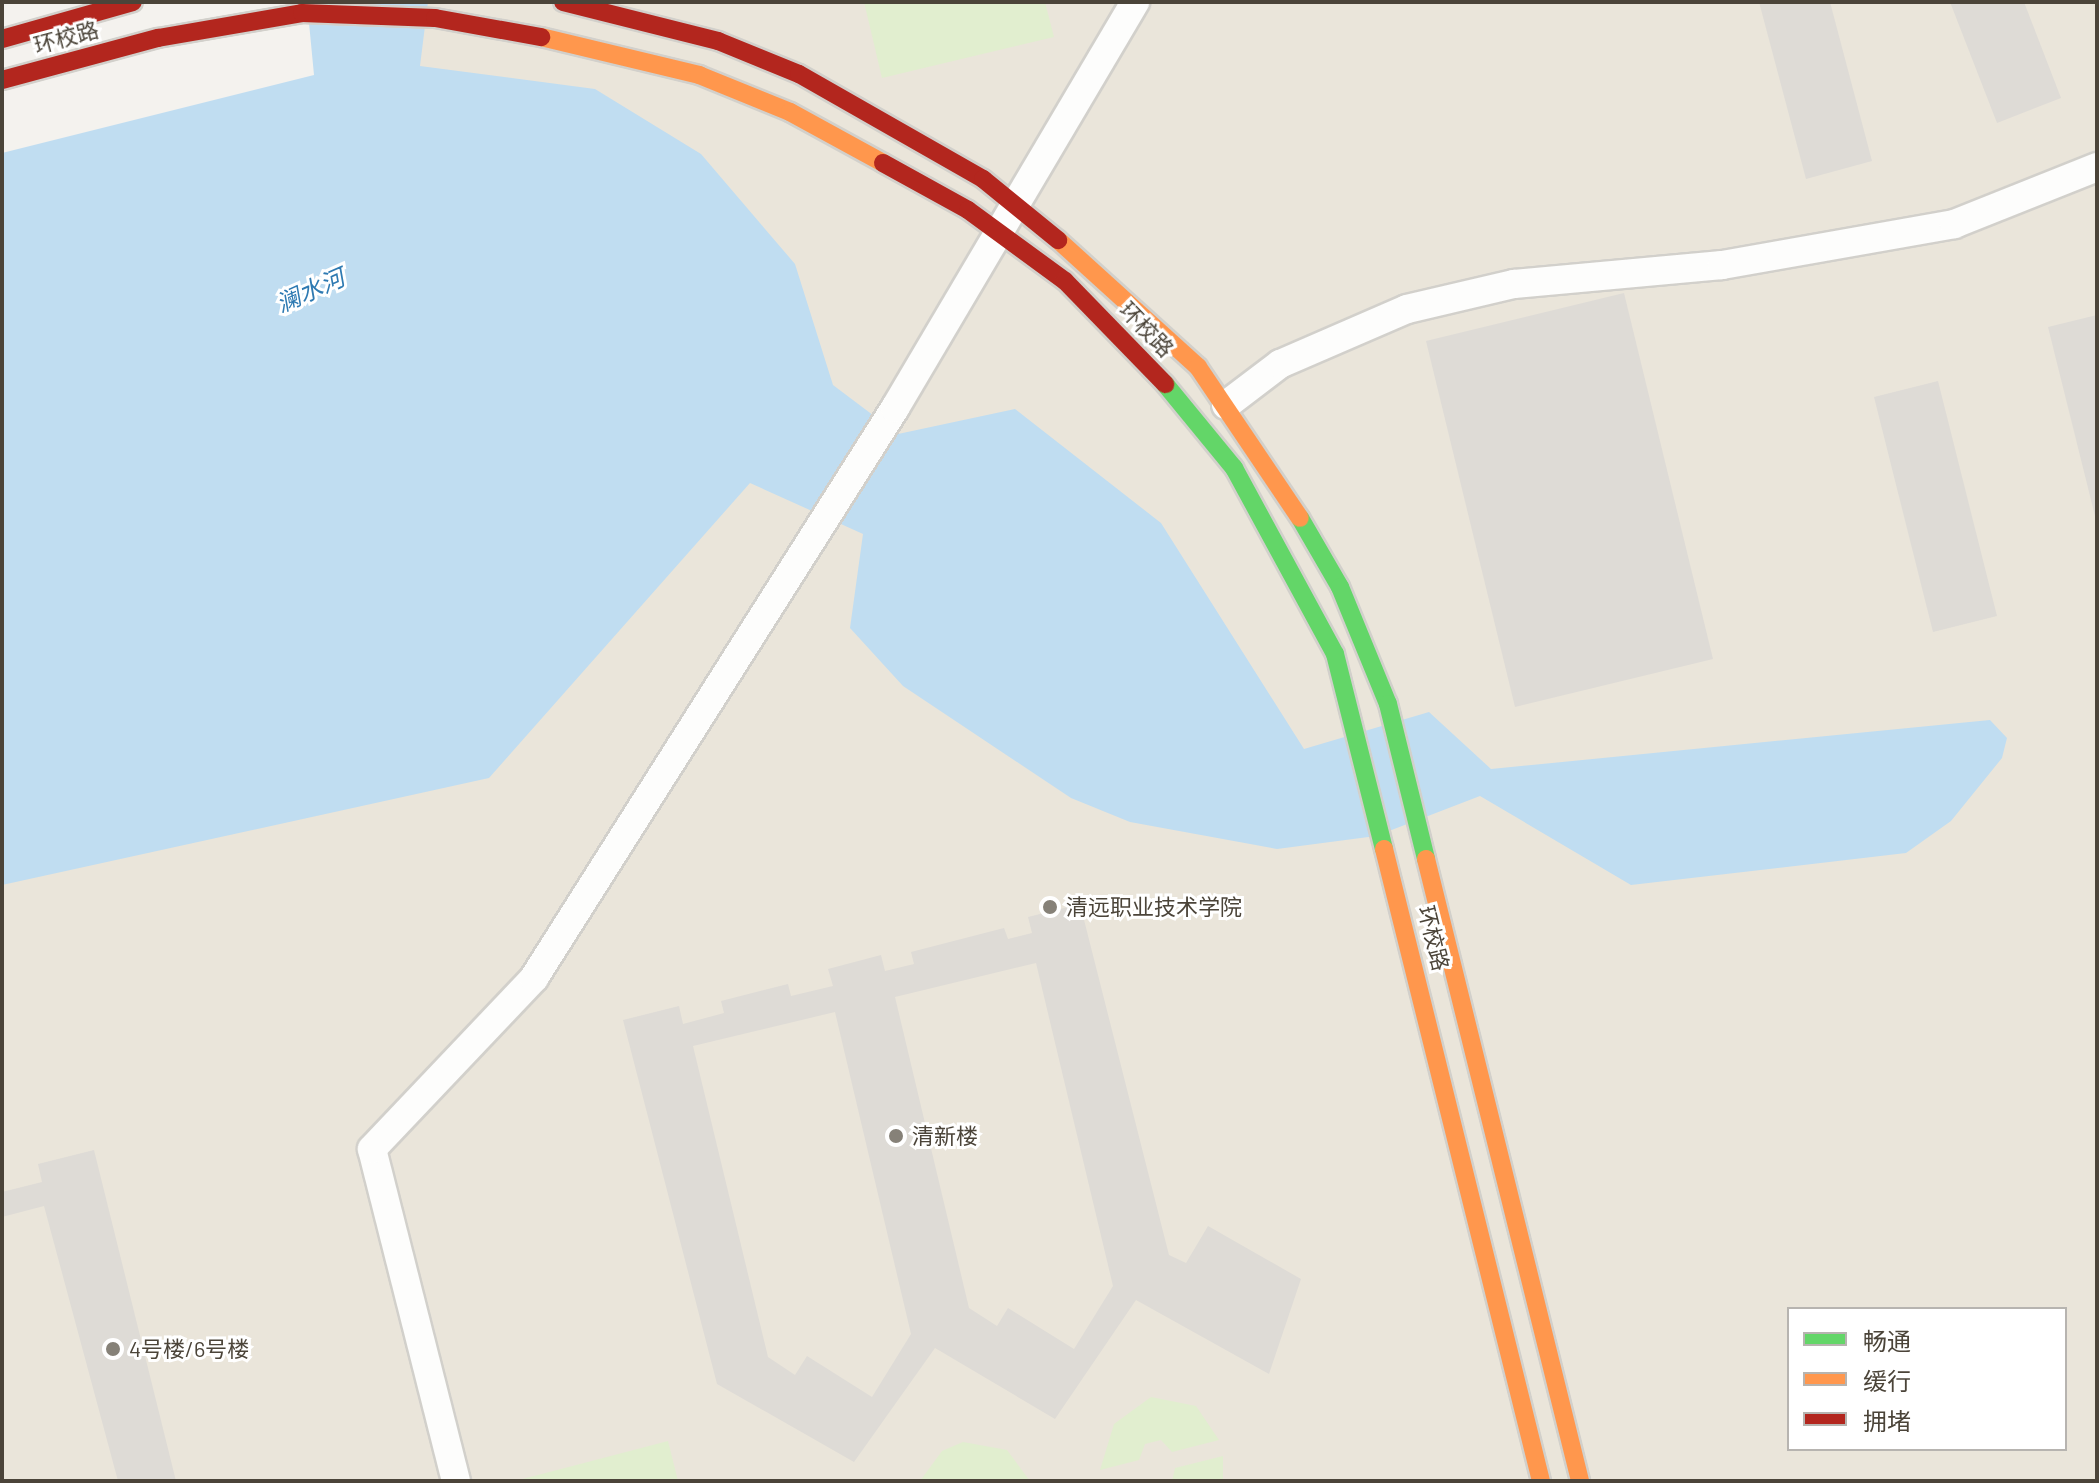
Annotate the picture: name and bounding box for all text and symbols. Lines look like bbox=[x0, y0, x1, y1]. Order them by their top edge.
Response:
street label: 环校路 bbox=[31, 16, 101, 58]
water label: 澜水河 bbox=[271, 262, 349, 318]
street label: 环校路 bbox=[1115, 296, 1179, 362]
place label: 清远职业技术学院 bbox=[1066, 894, 1242, 920]
marker: 清远职业技术学院 bbox=[1041, 898, 1059, 916]
street label: 环校路 bbox=[1413, 903, 1455, 973]
place label: 清新楼 bbox=[912, 1123, 978, 1149]
marker: 清新楼 bbox=[887, 1127, 905, 1145]
legend bbox=[1787, 1307, 2067, 1451]
text: 畅通 bbox=[1863, 1326, 1911, 1355]
place label: 4号楼/6号楼 bbox=[129, 1336, 249, 1362]
marker: 4号楼/6号楼 bbox=[104, 1340, 122, 1358]
text: 缓行 bbox=[1863, 1366, 1911, 1395]
text: 拥堵 bbox=[1863, 1406, 1911, 1435]

